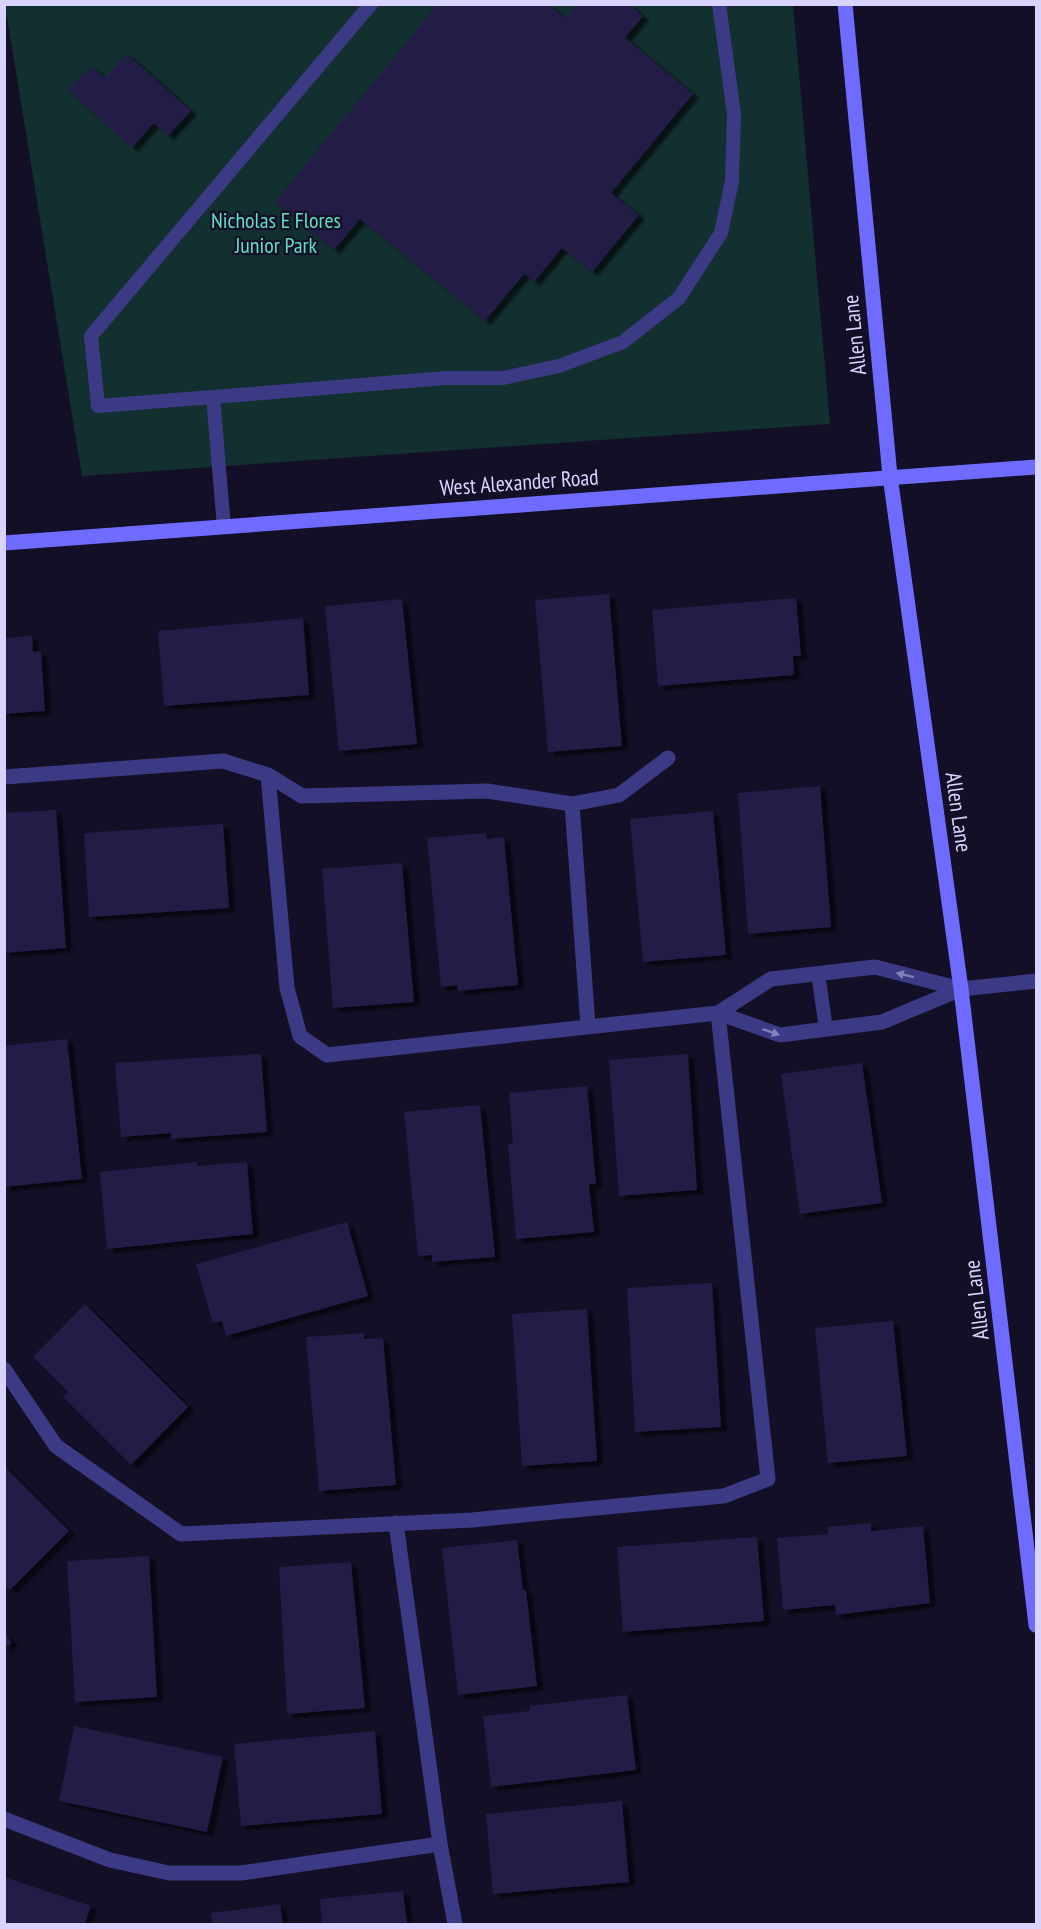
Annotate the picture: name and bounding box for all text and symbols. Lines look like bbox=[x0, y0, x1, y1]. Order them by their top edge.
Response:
park label: Nicholas E Flores Junior Park bbox=[211, 206, 341, 259]
street label: Allen Lane bbox=[836, 294, 872, 376]
street label: West Alexander Road bbox=[439, 462, 599, 502]
street label: Allen Lane bbox=[940, 770, 978, 854]
one-way arrow bbox=[895, 969, 914, 979]
one-way arrow bbox=[762, 1027, 780, 1037]
street label: Allen Lane bbox=[957, 1258, 995, 1342]

